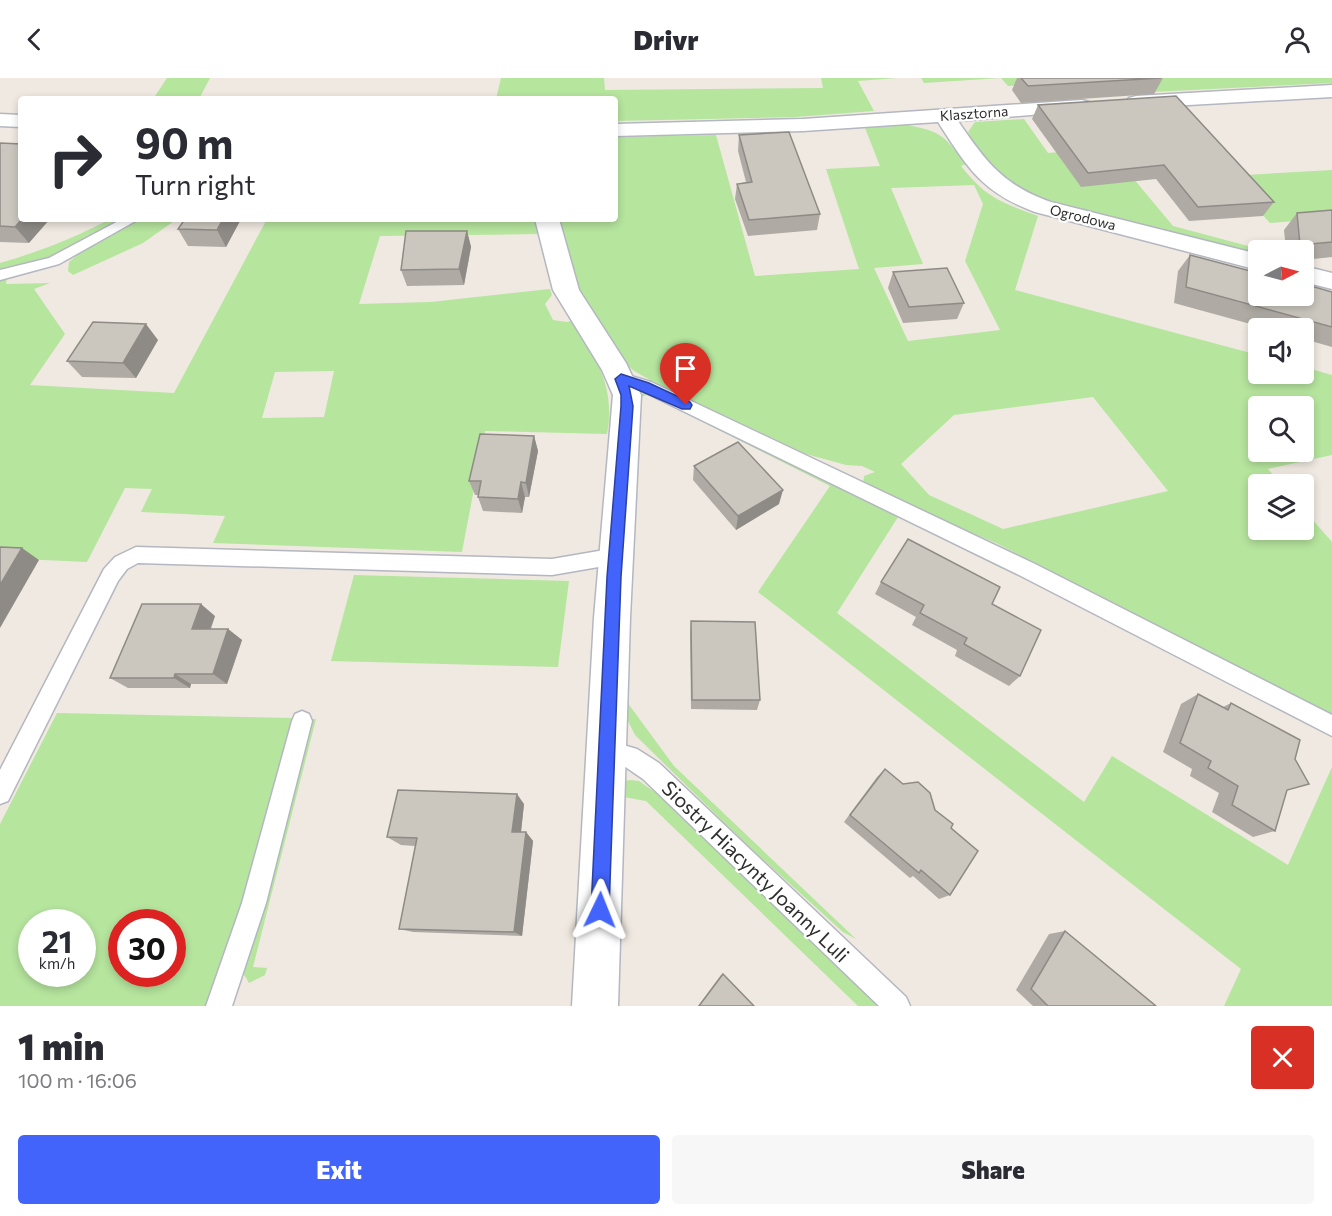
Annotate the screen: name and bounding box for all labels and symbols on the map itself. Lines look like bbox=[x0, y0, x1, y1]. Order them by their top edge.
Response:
street label: Klasztorna bbox=[939, 102, 1009, 124]
street label: Ogrodowa bbox=[1048, 201, 1118, 233]
north arrow bbox=[1248, 240, 1314, 306]
pin bbox=[660, 343, 711, 405]
street label: Siostry Hiacynty Joanny Luli bbox=[658, 775, 854, 967]
position arrow bbox=[568, 878, 632, 942]
speed limit sign: 30 bbox=[108, 909, 186, 987]

